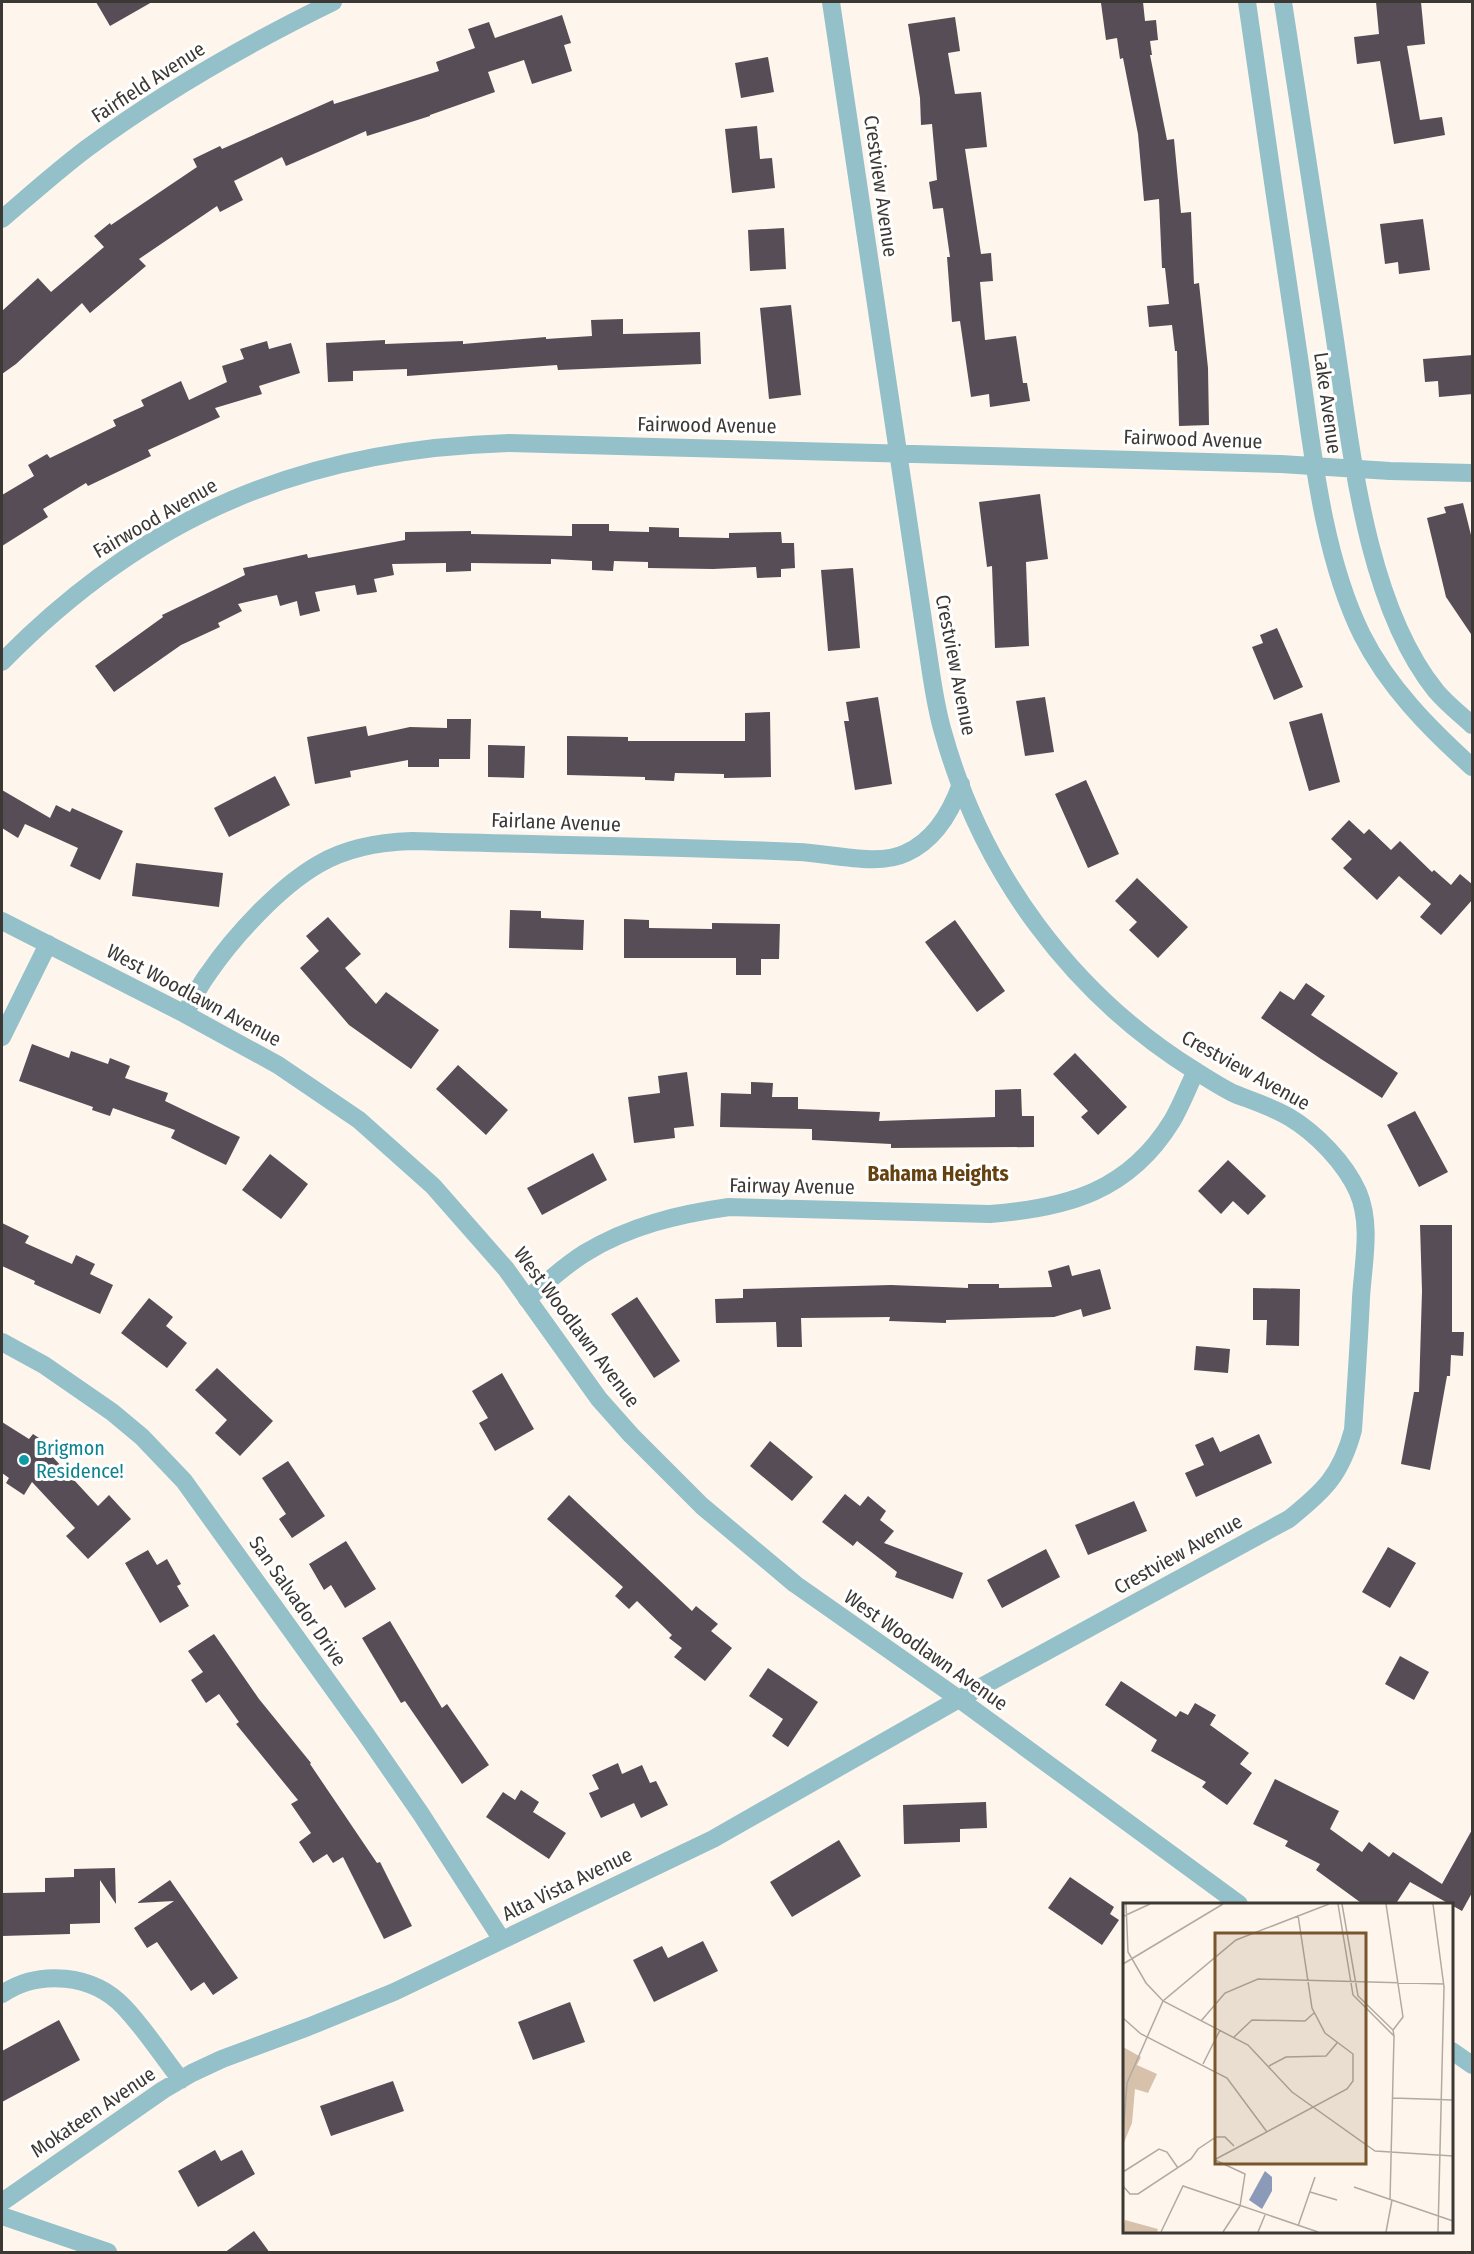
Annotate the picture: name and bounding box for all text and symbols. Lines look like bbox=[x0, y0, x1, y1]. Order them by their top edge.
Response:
street label: Fairfield Avenue bbox=[87, 36, 209, 128]
street label: Crestview Avenue bbox=[859, 114, 903, 258]
street label: Lake Avenue bbox=[1309, 351, 1347, 455]
street label: Fairwood Avenue bbox=[637, 412, 777, 438]
street label: Fairwood Avenue bbox=[1123, 425, 1263, 453]
street label: Fairwood Avenue bbox=[89, 473, 221, 563]
street label: Crestview Avenue bbox=[931, 593, 981, 737]
street label: Fairlane Avenue bbox=[491, 808, 621, 836]
street label: West Woodlawn Avenue bbox=[103, 939, 285, 1051]
street label: Crestview Avenue bbox=[1178, 1025, 1314, 1115]
district label: Bahama Heights bbox=[867, 1161, 1009, 1187]
street label: Fairway Avenue bbox=[729, 1173, 855, 1199]
street label: West Woodlawn Avenue bbox=[509, 1242, 645, 1412]
place label: Brigmon Residence! bbox=[36, 1436, 124, 1483]
marker: Brigmon Residence! bbox=[17, 1453, 31, 1467]
street label: Crestview Avenue bbox=[1110, 1509, 1246, 1599]
street label: San Salvador Drive bbox=[244, 1531, 352, 1671]
street label: West Woodlawn Avenue bbox=[840, 1584, 1012, 1716]
street label: Alta Vista Avenue bbox=[498, 1842, 636, 1926]
inset map bbox=[1123, 1903, 1453, 2233]
street label: Mokateen Avenue bbox=[26, 2062, 160, 2162]

